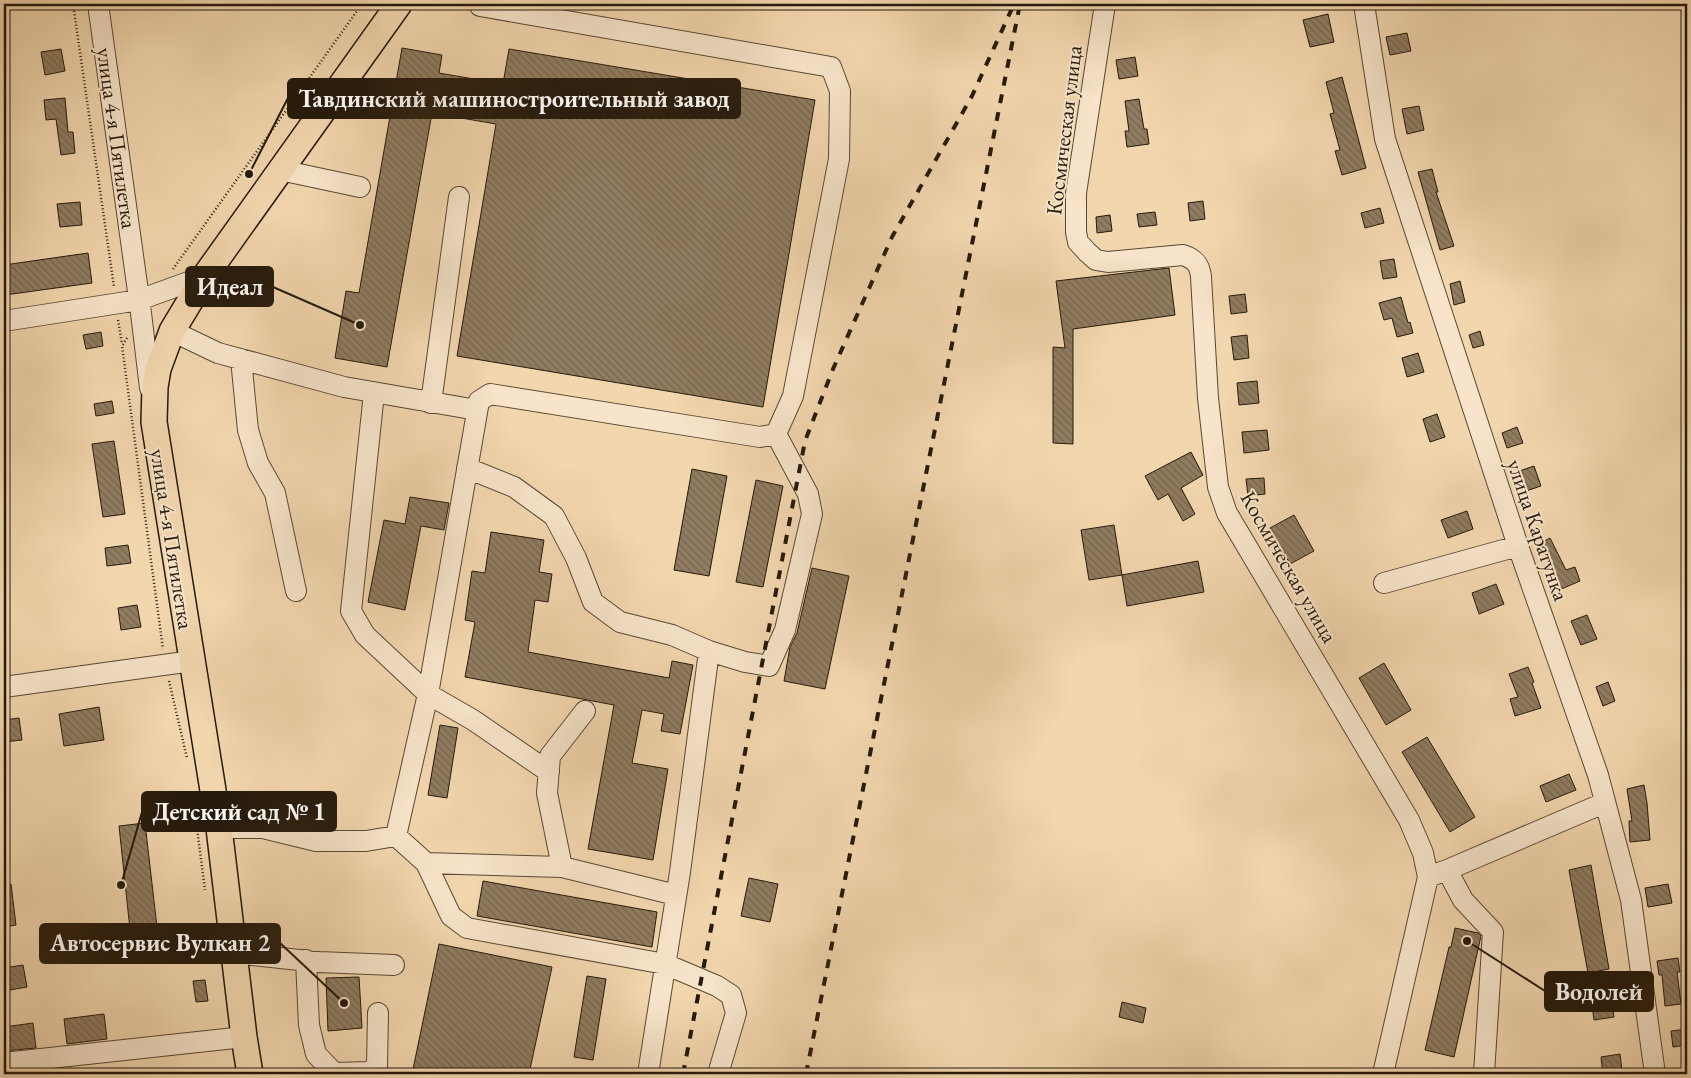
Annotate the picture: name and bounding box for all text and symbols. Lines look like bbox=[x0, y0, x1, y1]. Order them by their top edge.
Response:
street label: Космическая улица bbox=[1039, 43, 1089, 216]
street label: улица 4-я Пятилетка bbox=[90, 46, 144, 231]
callout: Тавдинский машиностроительный завод bbox=[288, 79, 740, 118]
text: Тавдинский машиностроительный завод bbox=[298, 83, 730, 114]
callout: Идеал bbox=[186, 267, 273, 306]
text: Идеал bbox=[197, 271, 263, 302]
street label: улица 4-я Пятилетка bbox=[143, 447, 201, 632]
street label: улица Каратунка bbox=[1500, 455, 1576, 605]
street label: Космическая улица bbox=[1234, 486, 1344, 648]
callout: Детский сад № 1 bbox=[142, 792, 336, 831]
text: Детский сад № 1 bbox=[152, 796, 326, 827]
callout: Автосервис Вулкан 2 bbox=[40, 924, 280, 963]
text: Автосервис Вулкан 2 bbox=[49, 927, 271, 959]
callout: Водолей bbox=[1545, 972, 1653, 1011]
text: Водолей bbox=[1555, 976, 1643, 1007]

